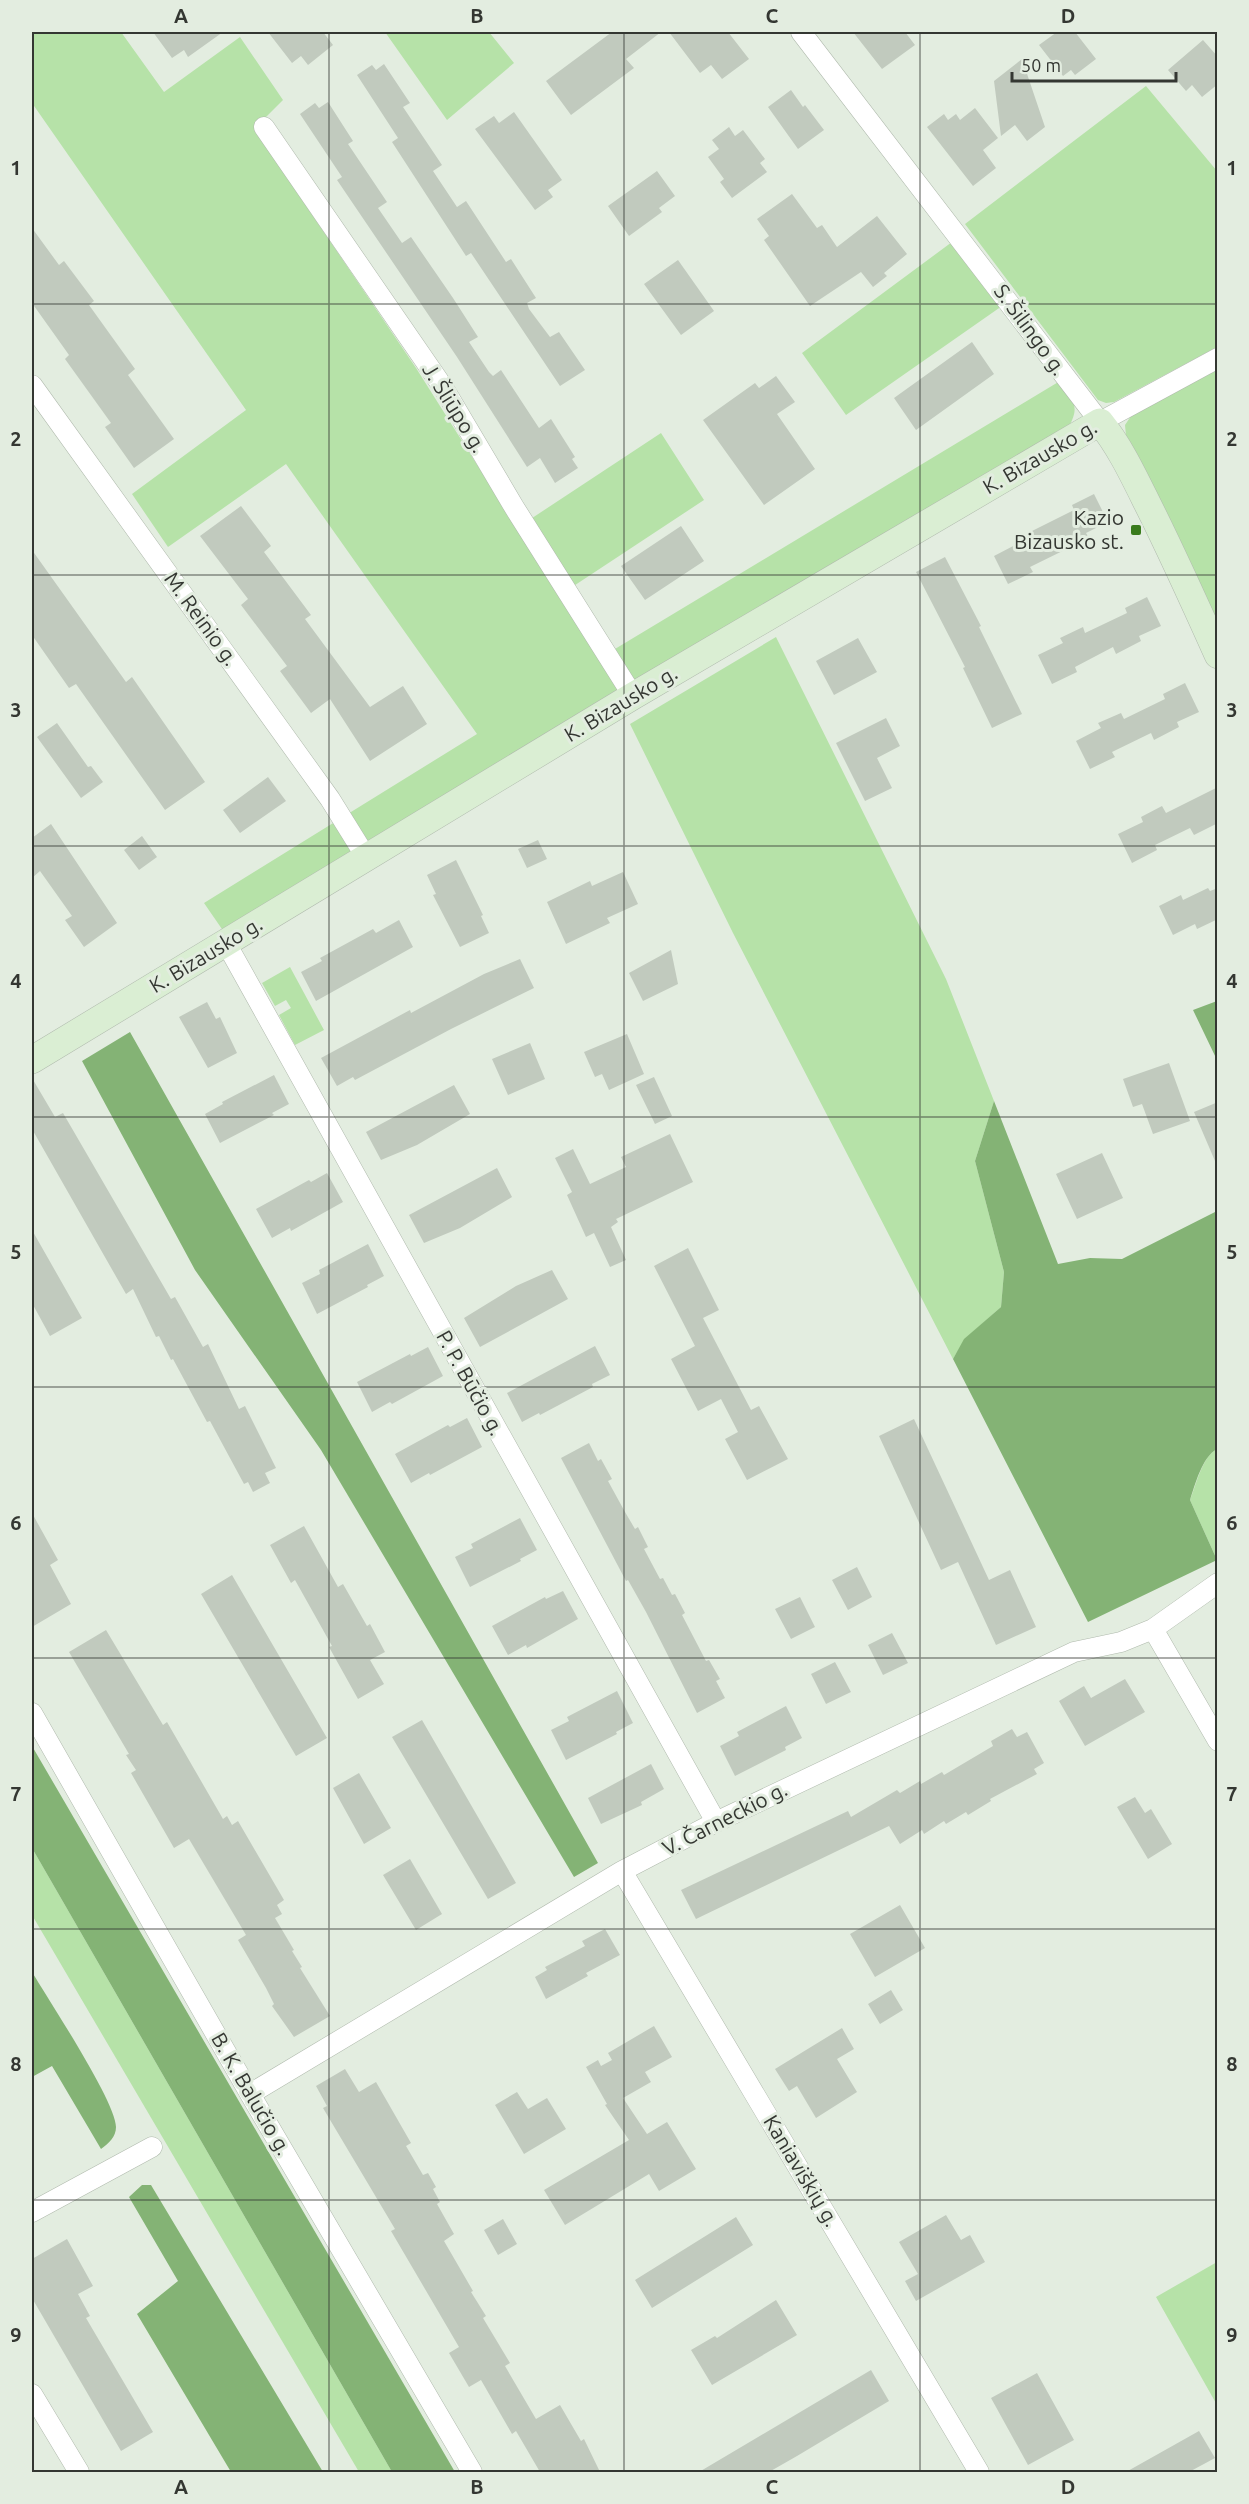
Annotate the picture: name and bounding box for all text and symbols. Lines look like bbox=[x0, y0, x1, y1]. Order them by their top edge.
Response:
text: A bbox=[174, 4, 188, 27]
text: B bbox=[470, 4, 484, 27]
text: C bbox=[766, 4, 779, 27]
text: D bbox=[1061, 4, 1075, 27]
scale bar bbox=[1012, 45, 1176, 83]
text: 50 m bbox=[1021, 55, 1061, 75]
text: 1 bbox=[10, 156, 22, 179]
text: 1 bbox=[1226, 156, 1238, 179]
street label: S. Šilingo g. bbox=[990, 279, 1072, 380]
street label: J. Šliūpo g. bbox=[418, 358, 492, 456]
street label: K. Bizausko g. bbox=[978, 414, 1101, 498]
text: 2 bbox=[10, 427, 22, 450]
text: 2 bbox=[1226, 427, 1238, 450]
place label: Kazio Bizausko st. bbox=[1014, 505, 1124, 553]
marker: Kazio Bizausko st. bbox=[1129, 523, 1143, 537]
street label: M. Reinio g. bbox=[160, 567, 244, 670]
street label: K. Bizausko g. bbox=[560, 660, 681, 746]
text: 3 bbox=[10, 698, 22, 721]
text: 3 bbox=[1226, 698, 1238, 721]
street label: K. Bizausko g. bbox=[145, 911, 266, 997]
text: 4 bbox=[10, 969, 22, 992]
text: 4 bbox=[1226, 969, 1238, 992]
text: 5 bbox=[10, 1240, 22, 1263]
text: 5 bbox=[1226, 1240, 1238, 1263]
street label: P. P. Būčio g. bbox=[432, 1326, 510, 1439]
text: 6 bbox=[10, 1511, 22, 1534]
text: 6 bbox=[1226, 1511, 1238, 1534]
street label: V. Čarneckio g. bbox=[658, 1776, 791, 1860]
text: 7 bbox=[10, 1782, 22, 1805]
text: 7 bbox=[1226, 1782, 1238, 1805]
street label: B. K. Balučio g. bbox=[207, 2028, 297, 2159]
text: 8 bbox=[10, 2052, 22, 2075]
text: 8 bbox=[1226, 2052, 1238, 2075]
street label: Kaniaviškių g. bbox=[759, 2110, 845, 2231]
text: 9 bbox=[10, 2323, 22, 2346]
text: 9 bbox=[1226, 2323, 1238, 2346]
text: A bbox=[174, 2475, 188, 2498]
text: B bbox=[470, 2475, 484, 2498]
text: C bbox=[766, 2475, 779, 2498]
text: D bbox=[1061, 2475, 1075, 2498]

